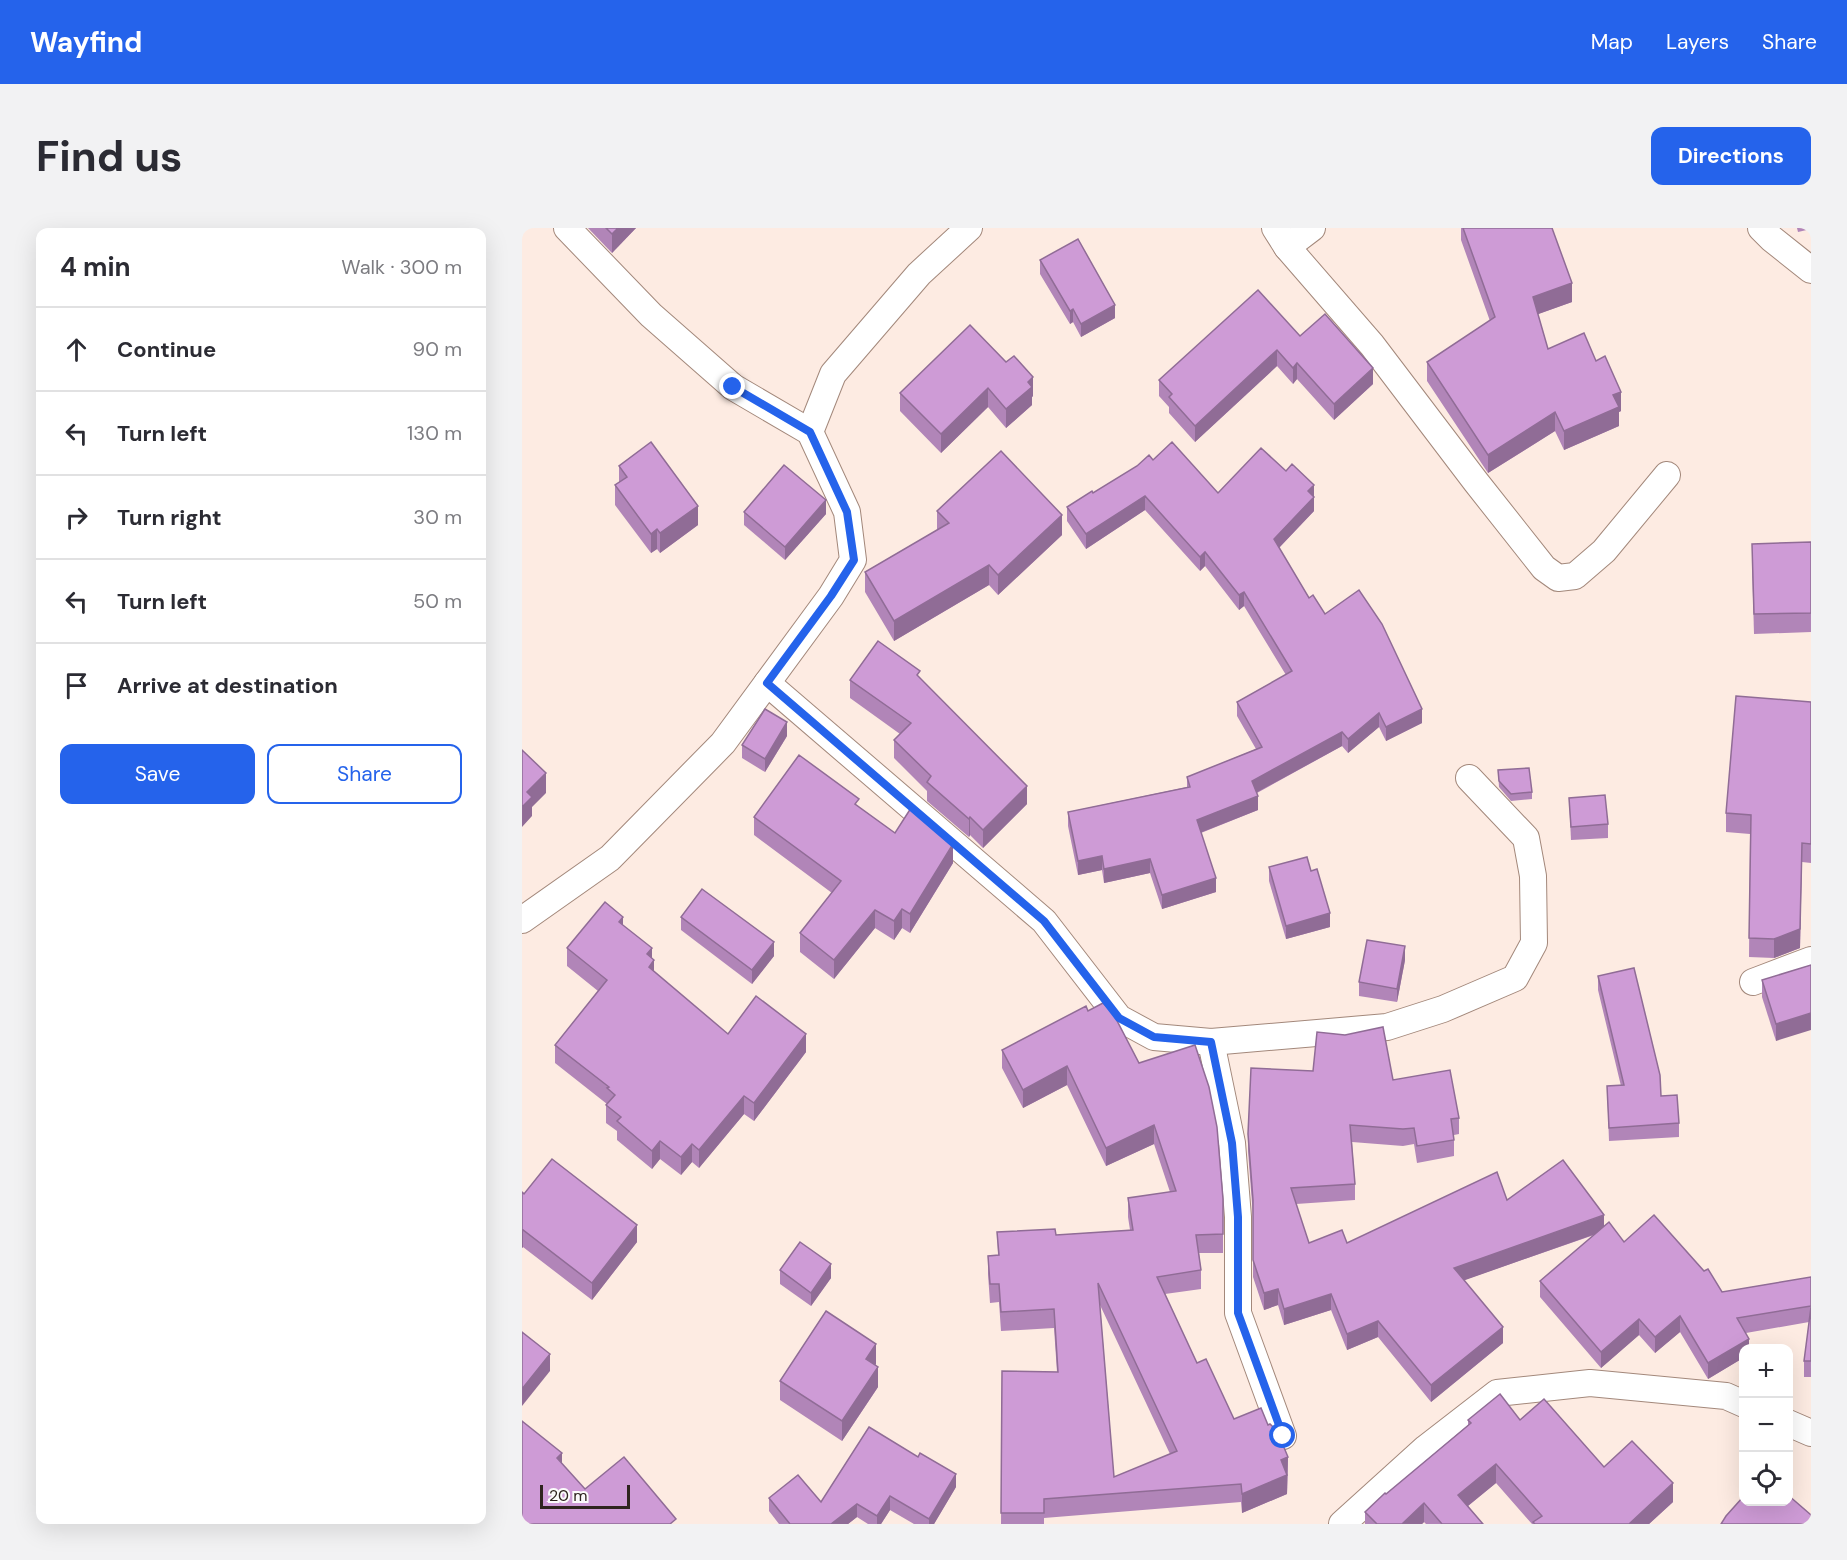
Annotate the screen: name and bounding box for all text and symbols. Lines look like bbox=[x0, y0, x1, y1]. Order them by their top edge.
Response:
text: Wayfind bbox=[30, 24, 142, 61]
text: Map bbox=[1591, 28, 1633, 56]
text: Layers bbox=[1666, 28, 1729, 56]
text: Share bbox=[1762, 28, 1817, 56]
button: Directions bbox=[1651, 127, 1811, 185]
text: Find us bbox=[36, 129, 182, 184]
text: 4 min bbox=[60, 250, 131, 284]
text: Walk · 300 m bbox=[341, 254, 462, 280]
icon: ahead bbox=[60, 333, 93, 366]
text: Continue bbox=[117, 335, 216, 364]
text: 90 m bbox=[413, 336, 462, 362]
route end bbox=[719, 373, 745, 399]
icon: left bbox=[60, 417, 93, 450]
text: Turn left bbox=[117, 419, 207, 448]
text: 130 m bbox=[407, 420, 462, 446]
icon: right bbox=[60, 501, 93, 534]
text: Turn right bbox=[117, 503, 222, 532]
text: 30 m bbox=[413, 504, 462, 530]
icon: left bbox=[60, 585, 93, 618]
text: Turn left bbox=[117, 587, 207, 616]
text: 50 m bbox=[413, 588, 462, 614]
icon: arrive bbox=[60, 669, 93, 702]
text: Arrive at destination bbox=[117, 671, 338, 700]
button: Save bbox=[60, 744, 255, 804]
button: Share bbox=[267, 744, 462, 804]
map controls bbox=[1739, 1344, 1793, 1506]
button: + bbox=[1739, 1344, 1793, 1398]
button: − bbox=[1739, 1398, 1793, 1452]
route start bbox=[1269, 1422, 1295, 1448]
button: locate bbox=[1739, 1452, 1793, 1506]
scale bar bbox=[540, 1482, 630, 1510]
text: 20 m bbox=[549, 1485, 588, 1506]

